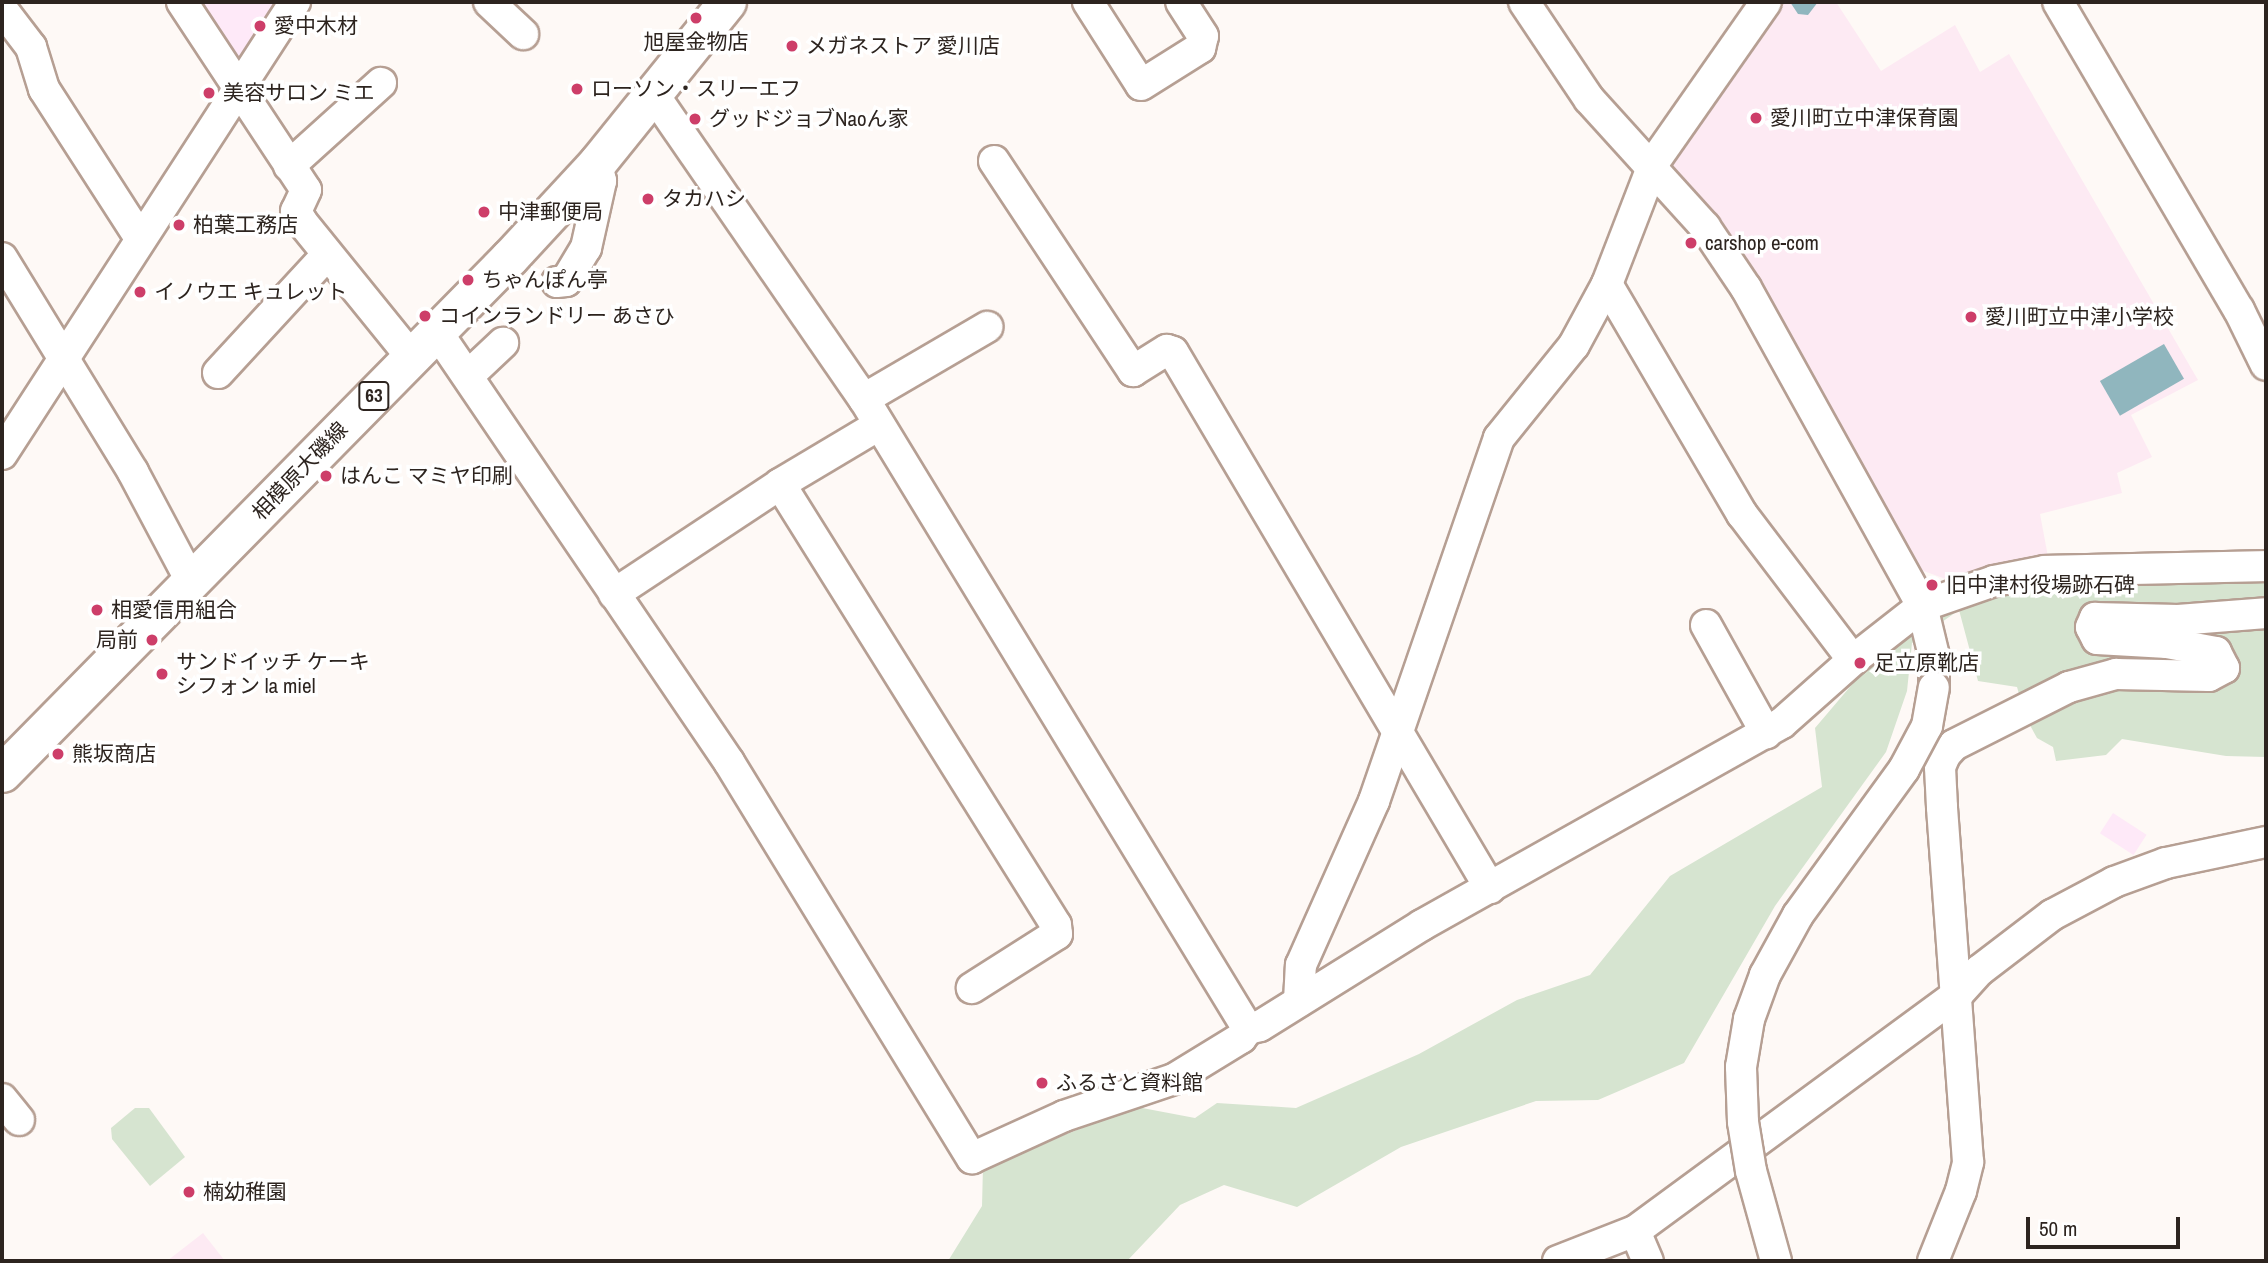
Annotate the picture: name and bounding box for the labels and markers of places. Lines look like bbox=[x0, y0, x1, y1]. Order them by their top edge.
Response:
marker: 旭屋金物店 bbox=[688, 10, 704, 26]
place label: 愛中木材 bbox=[274, 13, 358, 39]
marker: 愛中木材 bbox=[252, 18, 268, 34]
place label: 旭屋金物店 bbox=[644, 29, 748, 55]
place label: メガネストア 愛川店 bbox=[806, 33, 1000, 59]
marker: メガネストア 愛川店 bbox=[784, 38, 800, 54]
place label: ローソン・スリーエフ bbox=[591, 76, 801, 102]
place label: 美容サロン ミエ bbox=[223, 80, 375, 106]
marker: ローソン・スリーエフ bbox=[569, 81, 585, 97]
marker: 美容サロン ミエ bbox=[201, 85, 217, 101]
place label: 愛川町立中津保育園 bbox=[1770, 105, 1959, 131]
place label: グッドジョブNaoん家 bbox=[709, 106, 909, 132]
marker: 愛川町立中津保育園 bbox=[1748, 110, 1764, 126]
marker: グッドジョブNaoん家 bbox=[687, 111, 703, 127]
place label: タカハシ bbox=[662, 186, 746, 212]
marker: タカハシ bbox=[640, 191, 656, 207]
place label: 中津郵便局 bbox=[498, 199, 603, 225]
marker: 中津郵便局 bbox=[476, 204, 492, 220]
place label: 柏葉工務店 bbox=[193, 212, 298, 238]
marker: 柏葉工務店 bbox=[171, 217, 187, 233]
place label: carshop e-com bbox=[1705, 230, 1819, 256]
marker: carshop e-com bbox=[1683, 235, 1699, 251]
place label: ちゃんぽん亭 bbox=[482, 267, 608, 293]
marker: ちゃんぽん亭 bbox=[460, 272, 476, 288]
place label: イノウエ キュレット bbox=[154, 279, 348, 305]
marker: イノウエ キュレット bbox=[132, 284, 148, 300]
place label: コインランドリー あさひ bbox=[439, 303, 675, 329]
place label: 愛川町立中津小学校 bbox=[1985, 304, 2174, 330]
marker: コインランドリー あさひ bbox=[417, 308, 433, 324]
marker: 愛川町立中津小学校 bbox=[1963, 309, 1979, 325]
place label: はんこ マミヤ印刷 bbox=[340, 463, 513, 489]
marker: はんこ マミヤ印刷 bbox=[318, 468, 334, 484]
place label: 旧中津村役場跡石碑 bbox=[1946, 572, 2135, 598]
marker: 旧中津村役場跡石碑 bbox=[1924, 577, 1940, 593]
place label: 相愛信用組合 bbox=[111, 597, 237, 623]
marker: 相愛信用組合 bbox=[89, 602, 105, 618]
place label: 局前 bbox=[96, 627, 138, 653]
marker: 局前 bbox=[144, 632, 160, 648]
place label: サンドイッチ ケーキ シフォン la miel bbox=[176, 649, 370, 699]
place label: 足立原靴店 bbox=[1874, 650, 1979, 676]
marker: 足立原靴店 bbox=[1852, 655, 1868, 671]
marker: サンドイッチ ケーキ シフォン la miel bbox=[154, 666, 170, 682]
place label: 熊坂商店 bbox=[72, 741, 156, 767]
marker: 熊坂商店 bbox=[50, 746, 66, 762]
place label: ふるさと資料館 bbox=[1056, 1070, 1203, 1096]
marker: ふるさと資料館 bbox=[1034, 1075, 1050, 1091]
place label: 楠幼稚園 bbox=[203, 1179, 287, 1205]
marker: 楠幼稚園 bbox=[181, 1184, 197, 1200]

